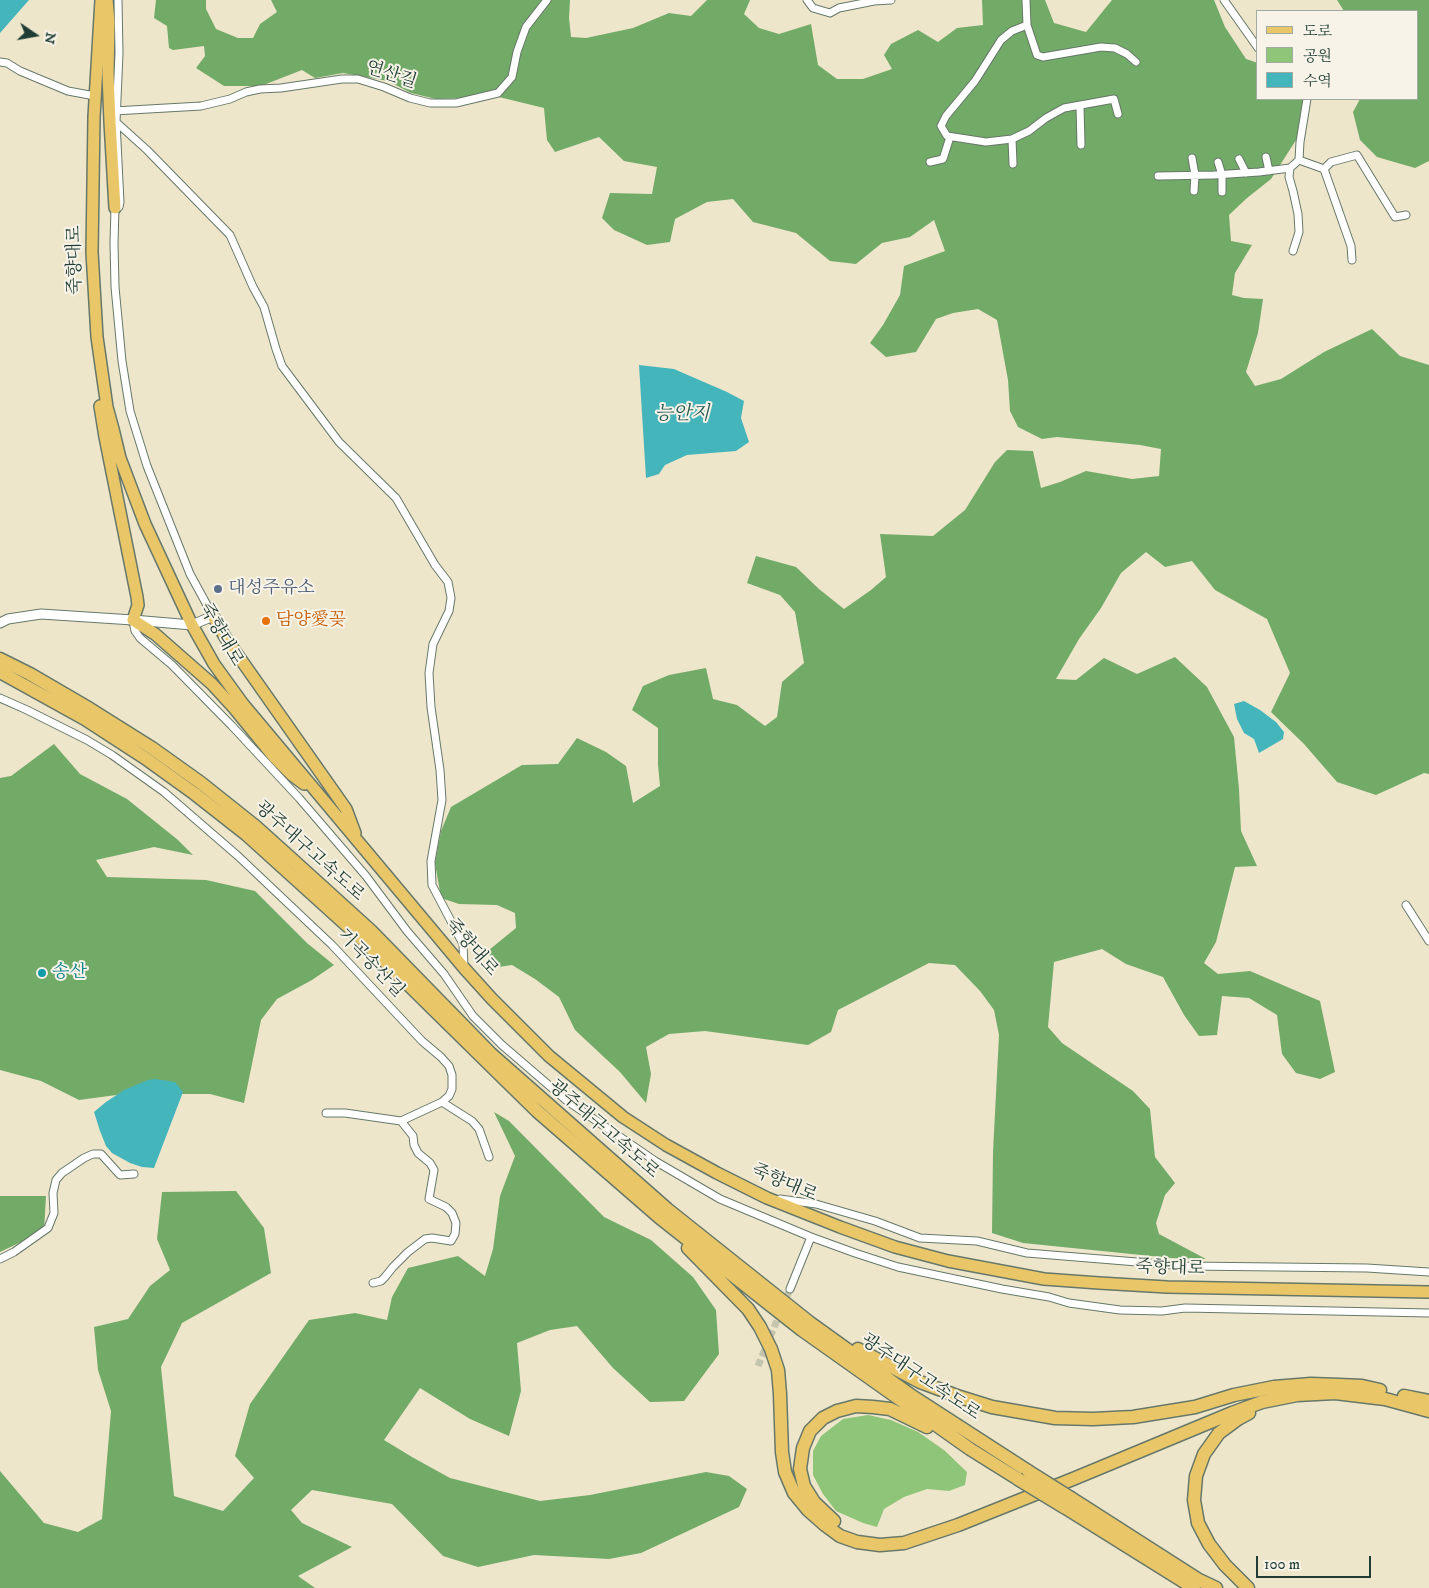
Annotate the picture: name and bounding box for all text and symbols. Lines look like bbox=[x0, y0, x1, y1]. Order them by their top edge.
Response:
north arrow bbox=[10, 10, 60, 60]
legend bbox=[1256, 10, 1419, 100]
text: 도로 bbox=[1303, 22, 1332, 41]
text: N bbox=[40, 31, 60, 46]
text: 공원 bbox=[1303, 47, 1332, 66]
street label: 연산길 bbox=[363, 58, 419, 94]
text: 수역 bbox=[1303, 72, 1332, 91]
street label: 죽향대로 bbox=[65, 225, 87, 295]
water label: 능안지 bbox=[654, 404, 710, 426]
place label: 대성주유소 bbox=[228, 578, 315, 600]
marker: 대성주유소 bbox=[212, 583, 224, 595]
street label: 죽향대로 bbox=[193, 599, 247, 671]
place label: 담양愛꽂 bbox=[276, 610, 346, 632]
marker: 담양愛꽂 bbox=[260, 615, 272, 627]
street label: 광주대구고속도로 bbox=[250, 797, 368, 907]
street label: 죽향대로 bbox=[440, 915, 502, 981]
street label: 기곡송산길 bbox=[332, 925, 408, 1003]
place label: 송산 bbox=[52, 962, 87, 984]
marker: 송산 bbox=[36, 967, 48, 979]
street label: 광주대구고속도로 bbox=[543, 1076, 663, 1184]
street label: 죽향대로 bbox=[748, 1160, 820, 1208]
street label: 죽향대로 bbox=[1135, 1257, 1205, 1281]
street label: 광주대구고속도로 bbox=[856, 1330, 984, 1426]
scale bar bbox=[1259, 1546, 1374, 1578]
text: 100 m bbox=[1264, 1555, 1300, 1574]

